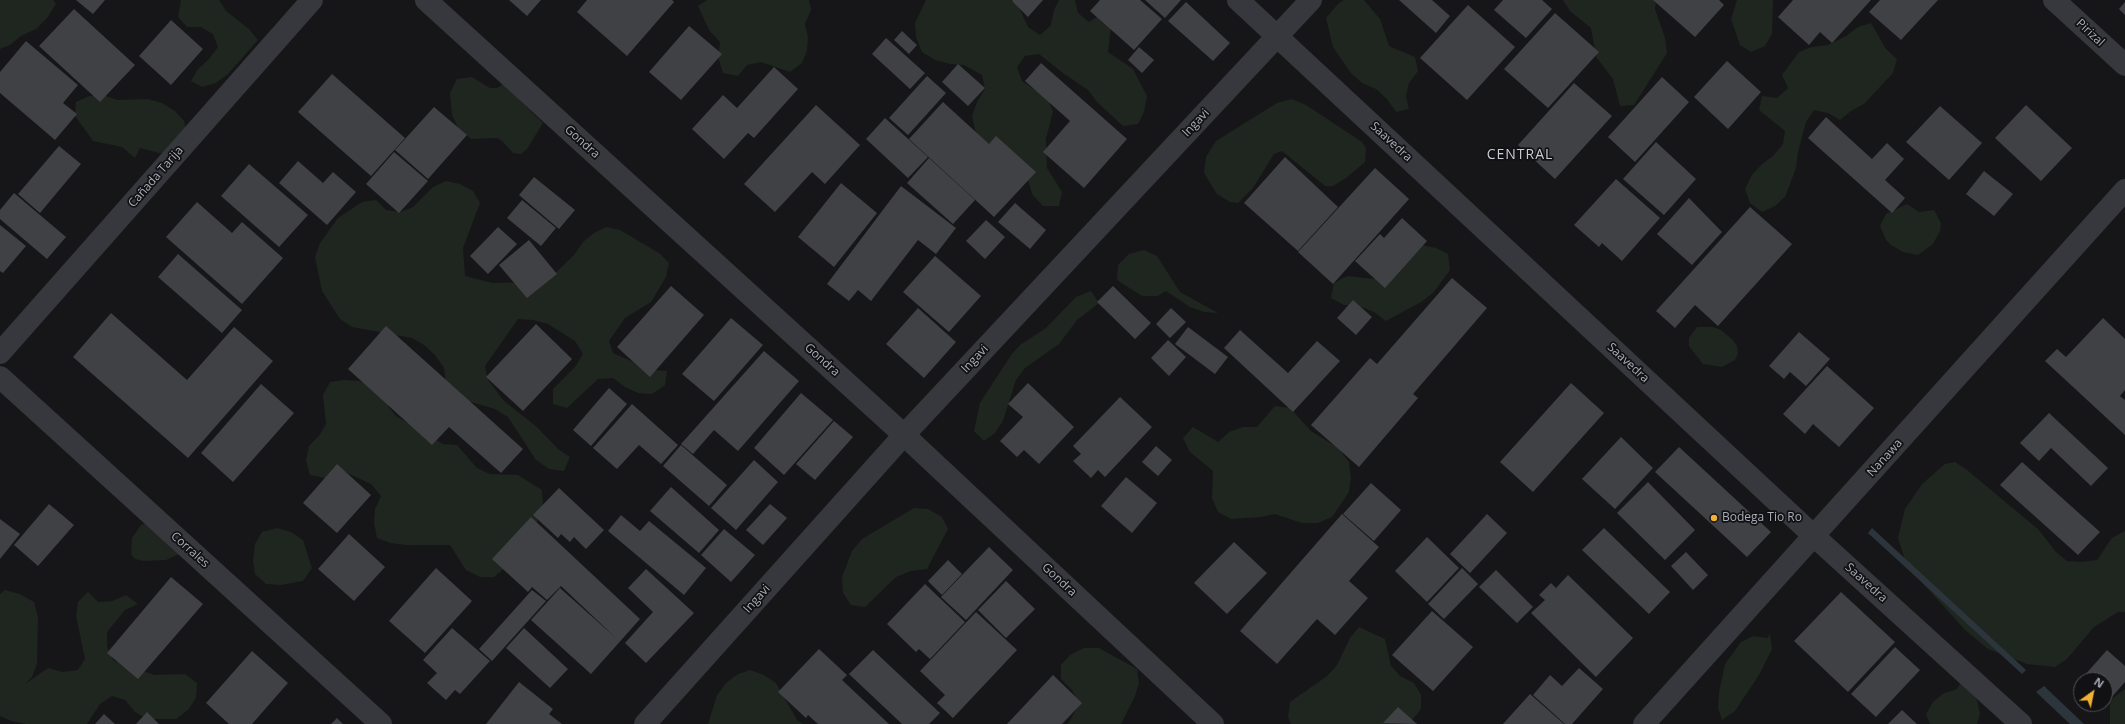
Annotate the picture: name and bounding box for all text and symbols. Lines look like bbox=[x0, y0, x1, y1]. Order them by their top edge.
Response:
street label: Pirizal bbox=[2073, 16, 2107, 50]
street label: Ingavi bbox=[1180, 106, 1212, 140]
street label: Saavedra bbox=[1367, 119, 1415, 165]
street label: Gondra bbox=[561, 123, 603, 161]
street label: Cañada Tarija bbox=[126, 143, 186, 211]
district label: CENTRAL bbox=[1487, 147, 1553, 163]
street label: Saavedra bbox=[1604, 340, 1652, 386]
street label: Gondra bbox=[801, 341, 843, 379]
street label: Ingavi bbox=[959, 342, 991, 376]
street label: Nanawa bbox=[1864, 436, 1906, 480]
place label: Bodega Tio Ro bbox=[1722, 511, 1802, 525]
marker: Bodega Tio Ro bbox=[1709, 513, 1719, 523]
street label: Corrales bbox=[168, 529, 212, 571]
street label: Gondra bbox=[1039, 560, 1079, 600]
street label: Saavedra bbox=[1842, 560, 1890, 606]
street label: Ingavi bbox=[741, 582, 773, 616]
north arrow bbox=[2073, 672, 2113, 712]
text: N bbox=[2091, 674, 2107, 691]

